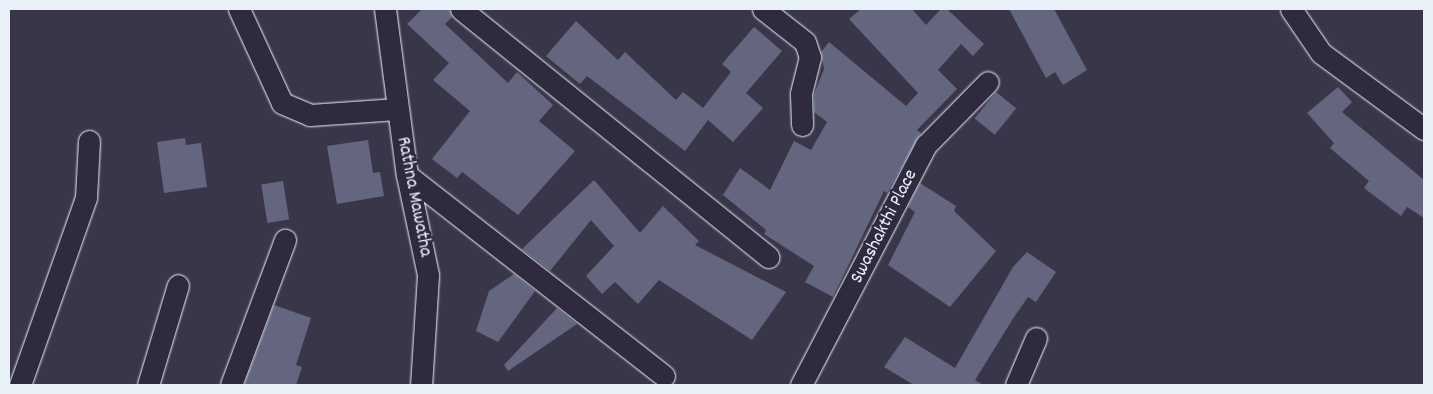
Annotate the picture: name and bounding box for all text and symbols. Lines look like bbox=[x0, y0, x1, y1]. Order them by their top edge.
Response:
street label: Rathna Mawatha bbox=[390, 135, 436, 259]
street label: Swashakthi Place bbox=[847, 166, 923, 288]

